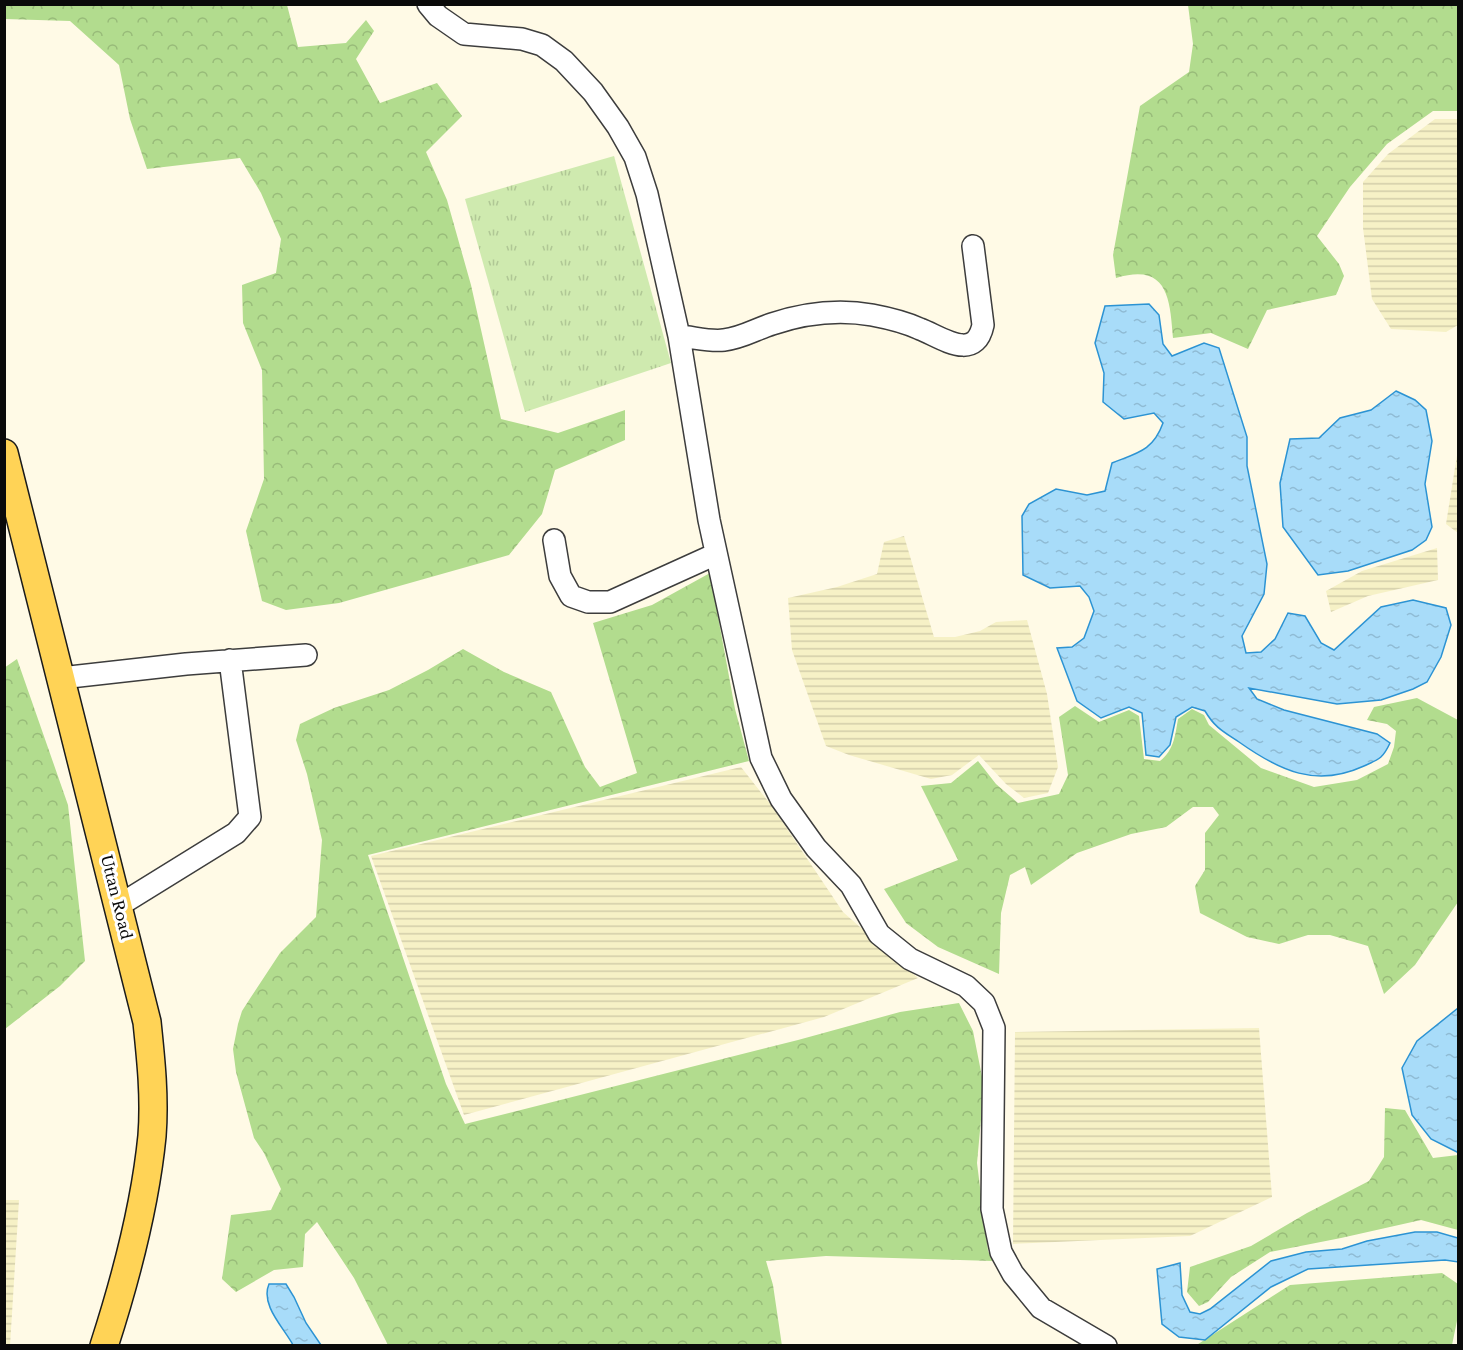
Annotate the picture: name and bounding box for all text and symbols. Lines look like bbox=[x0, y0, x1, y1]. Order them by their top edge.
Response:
street label: Uttan Road bbox=[97, 853, 136, 941]

